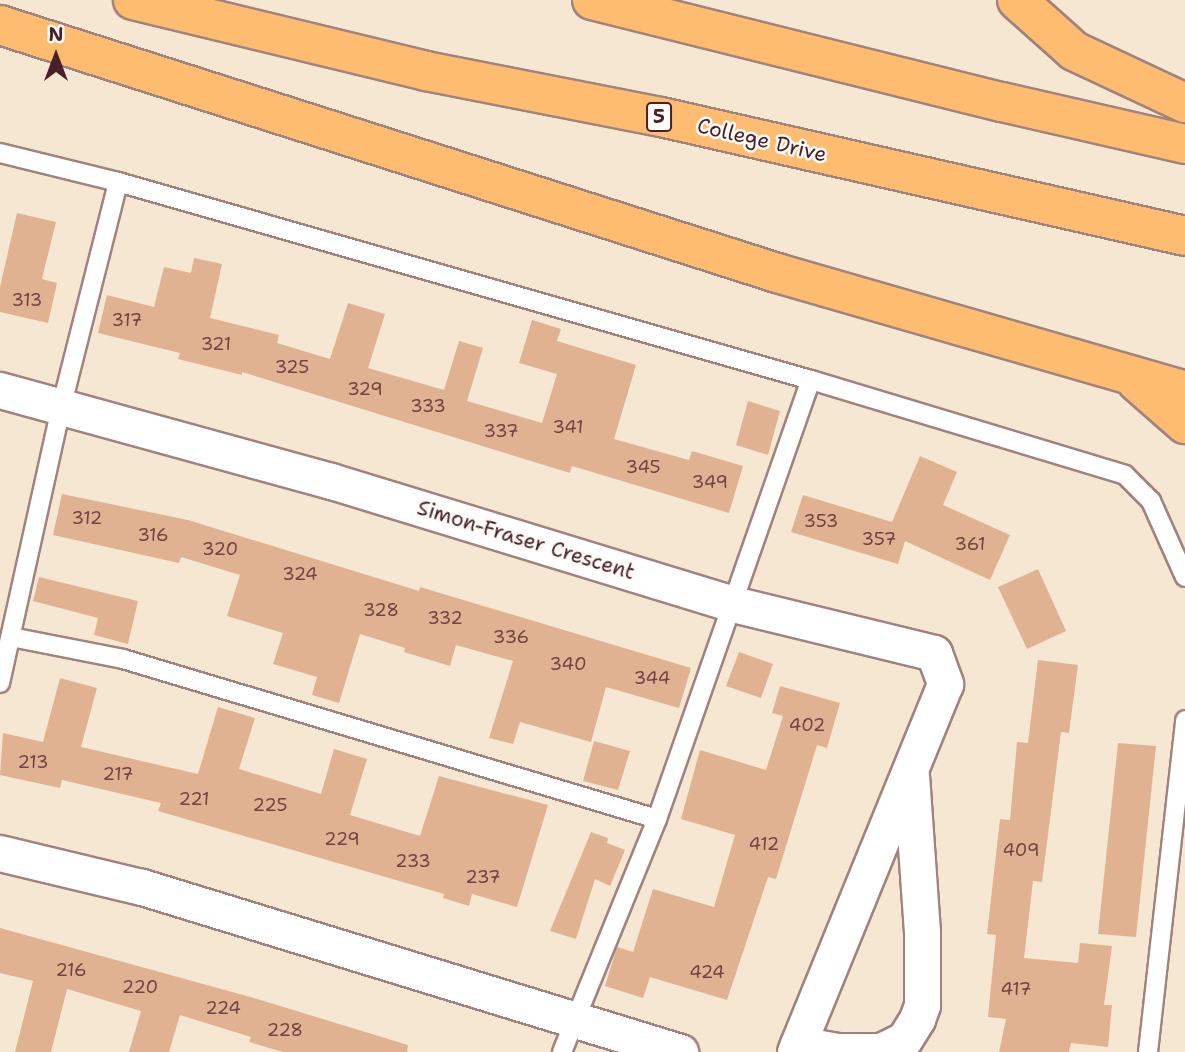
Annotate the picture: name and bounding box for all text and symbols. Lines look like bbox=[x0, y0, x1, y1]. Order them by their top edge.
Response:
north arrow bbox=[21, 21, 91, 91]
text: N bbox=[48, 22, 64, 47]
road number: 5 bbox=[645, 102, 673, 132]
street label: College Drive bbox=[695, 113, 829, 167]
house number: 313 bbox=[12, 289, 42, 311]
house number: 317 bbox=[112, 309, 142, 331]
house number: 321 bbox=[201, 333, 231, 355]
house number: 325 bbox=[275, 356, 309, 378]
house number: 329 bbox=[347, 378, 383, 400]
house number: 333 bbox=[410, 395, 446, 417]
house number: 341 bbox=[552, 416, 584, 438]
house number: 337 bbox=[483, 420, 519, 442]
house number: 345 bbox=[625, 456, 661, 478]
house number: 349 bbox=[692, 471, 728, 493]
street label: Simon-Fraser Crescent bbox=[414, 495, 638, 585]
house number: 312 bbox=[72, 507, 102, 529]
house number: 353 bbox=[804, 510, 838, 532]
house number: 316 bbox=[137, 524, 169, 546]
house number: 357 bbox=[862, 528, 896, 550]
house number: 361 bbox=[955, 533, 985, 555]
house number: 320 bbox=[202, 538, 238, 560]
house number: 324 bbox=[282, 563, 318, 585]
house number: 328 bbox=[363, 599, 399, 621]
house number: 332 bbox=[427, 607, 463, 629]
house number: 336 bbox=[493, 626, 529, 648]
house number: 340 bbox=[550, 653, 586, 675]
house number: 344 bbox=[634, 667, 670, 689]
house number: 402 bbox=[789, 714, 825, 736]
house number: 213 bbox=[18, 751, 48, 773]
house number: 217 bbox=[103, 763, 133, 785]
house number: 221 bbox=[179, 788, 209, 810]
house number: 225 bbox=[253, 794, 287, 816]
house number: 229 bbox=[324, 828, 360, 850]
house number: 412 bbox=[749, 833, 779, 855]
house number: 409 bbox=[1002, 839, 1040, 861]
house number: 233 bbox=[395, 850, 431, 872]
house number: 237 bbox=[465, 866, 501, 888]
house number: 216 bbox=[55, 959, 87, 981]
house number: 424 bbox=[689, 961, 725, 983]
house number: 220 bbox=[122, 976, 158, 998]
house number: 417 bbox=[1001, 978, 1031, 1000]
house number: 224 bbox=[205, 997, 241, 1019]
house number: 228 bbox=[267, 1019, 303, 1041]

